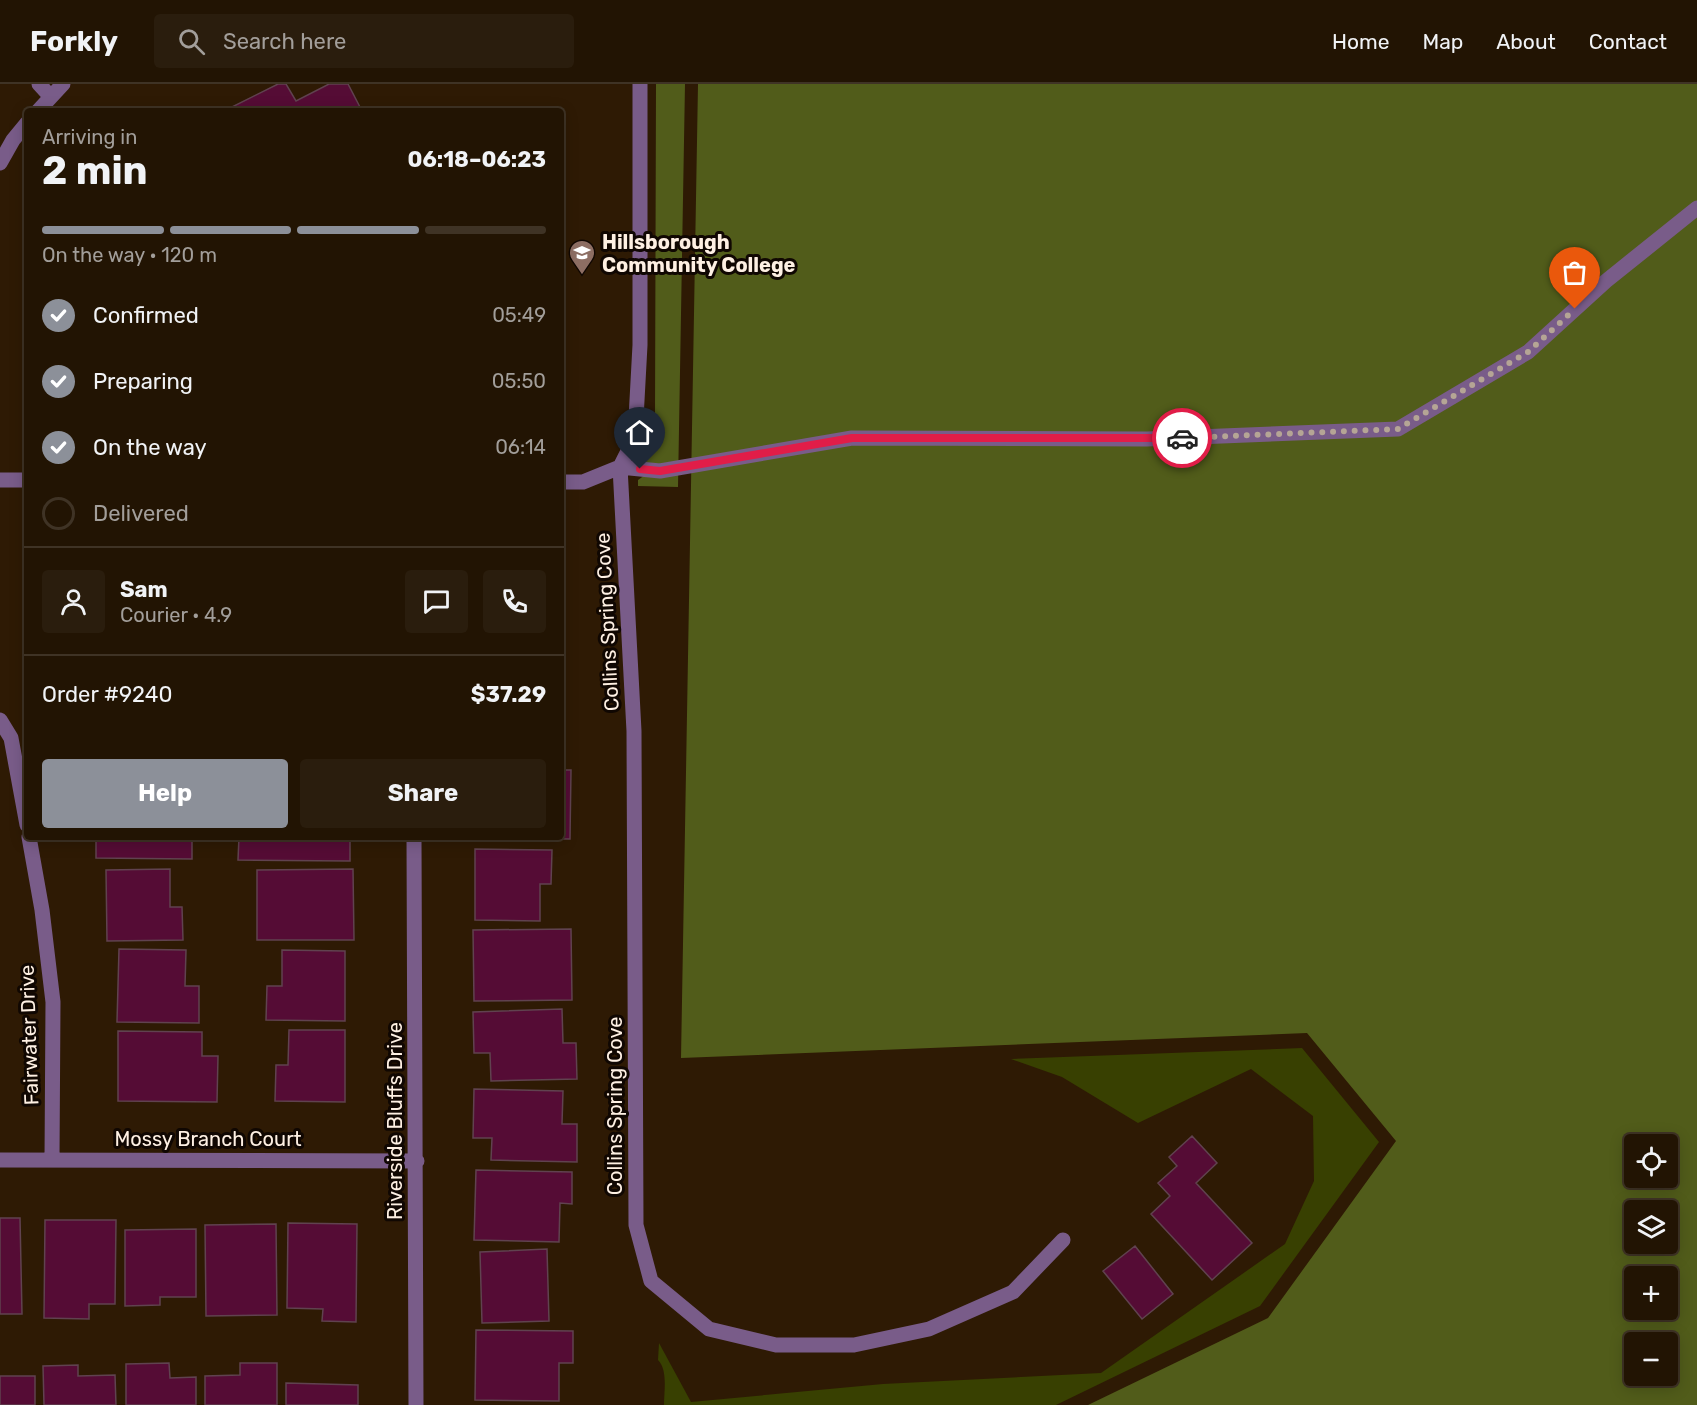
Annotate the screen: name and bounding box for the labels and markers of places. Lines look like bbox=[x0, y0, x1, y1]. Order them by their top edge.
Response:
place label: Hillsborough Community College bbox=[602, 230, 796, 277]
school or university icon: Hillsborough Community College bbox=[567, 238, 597, 276]
pin bbox=[1549, 247, 1600, 309]
pin bbox=[614, 407, 665, 469]

